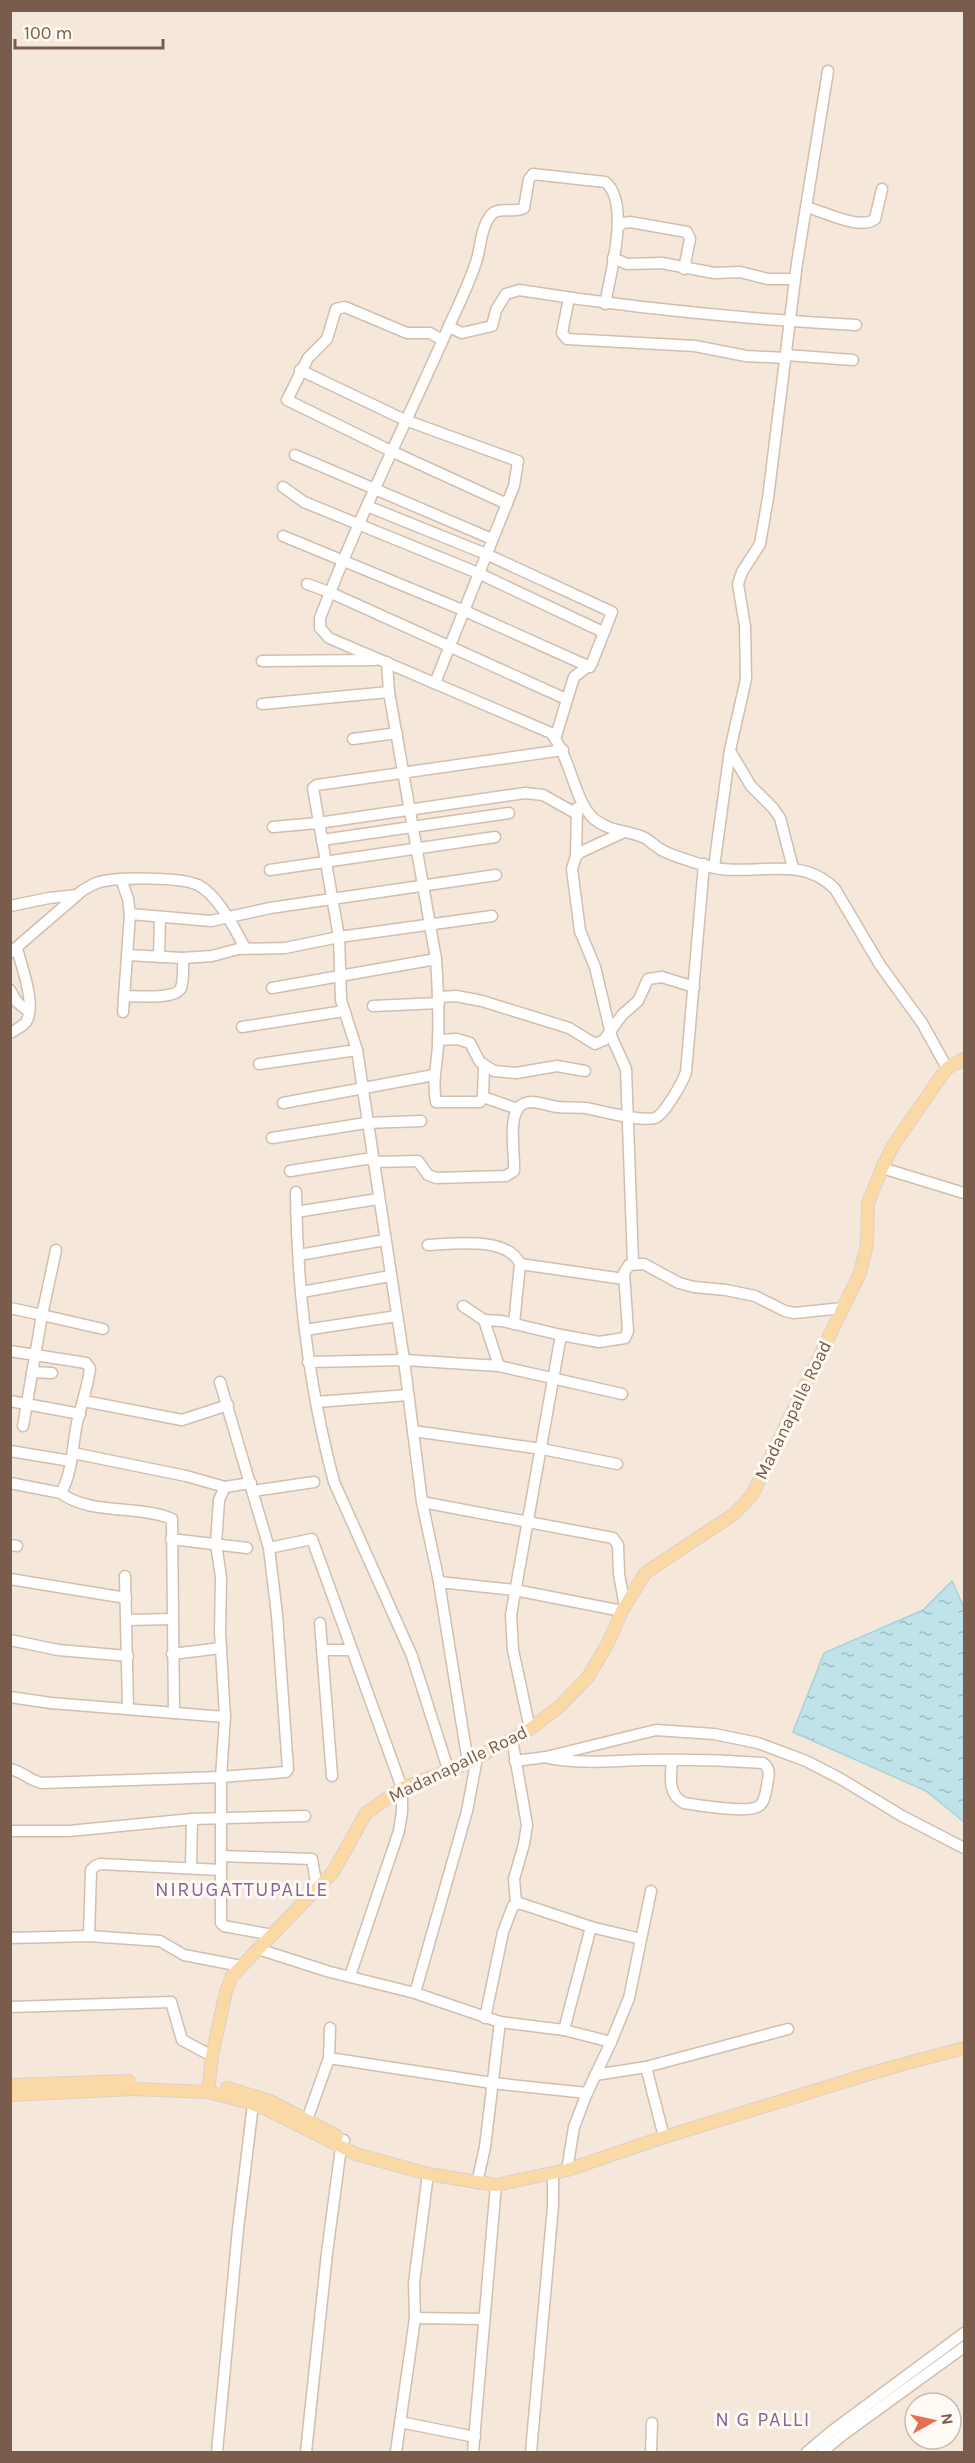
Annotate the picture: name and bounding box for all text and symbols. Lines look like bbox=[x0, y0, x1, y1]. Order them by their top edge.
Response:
scale bar bbox=[15, 12, 164, 50]
text: 100 m bbox=[24, 22, 72, 44]
street label: Madanapalle Road bbox=[750, 1337, 836, 1483]
street label: Madanapalle Road bbox=[385, 1721, 531, 1807]
district label: NIRUGATTUPALLE bbox=[155, 1878, 329, 1901]
north arrow bbox=[903, 2391, 963, 2451]
district label: N G PALLI bbox=[715, 2408, 811, 2431]
text: N bbox=[937, 2412, 958, 2426]

